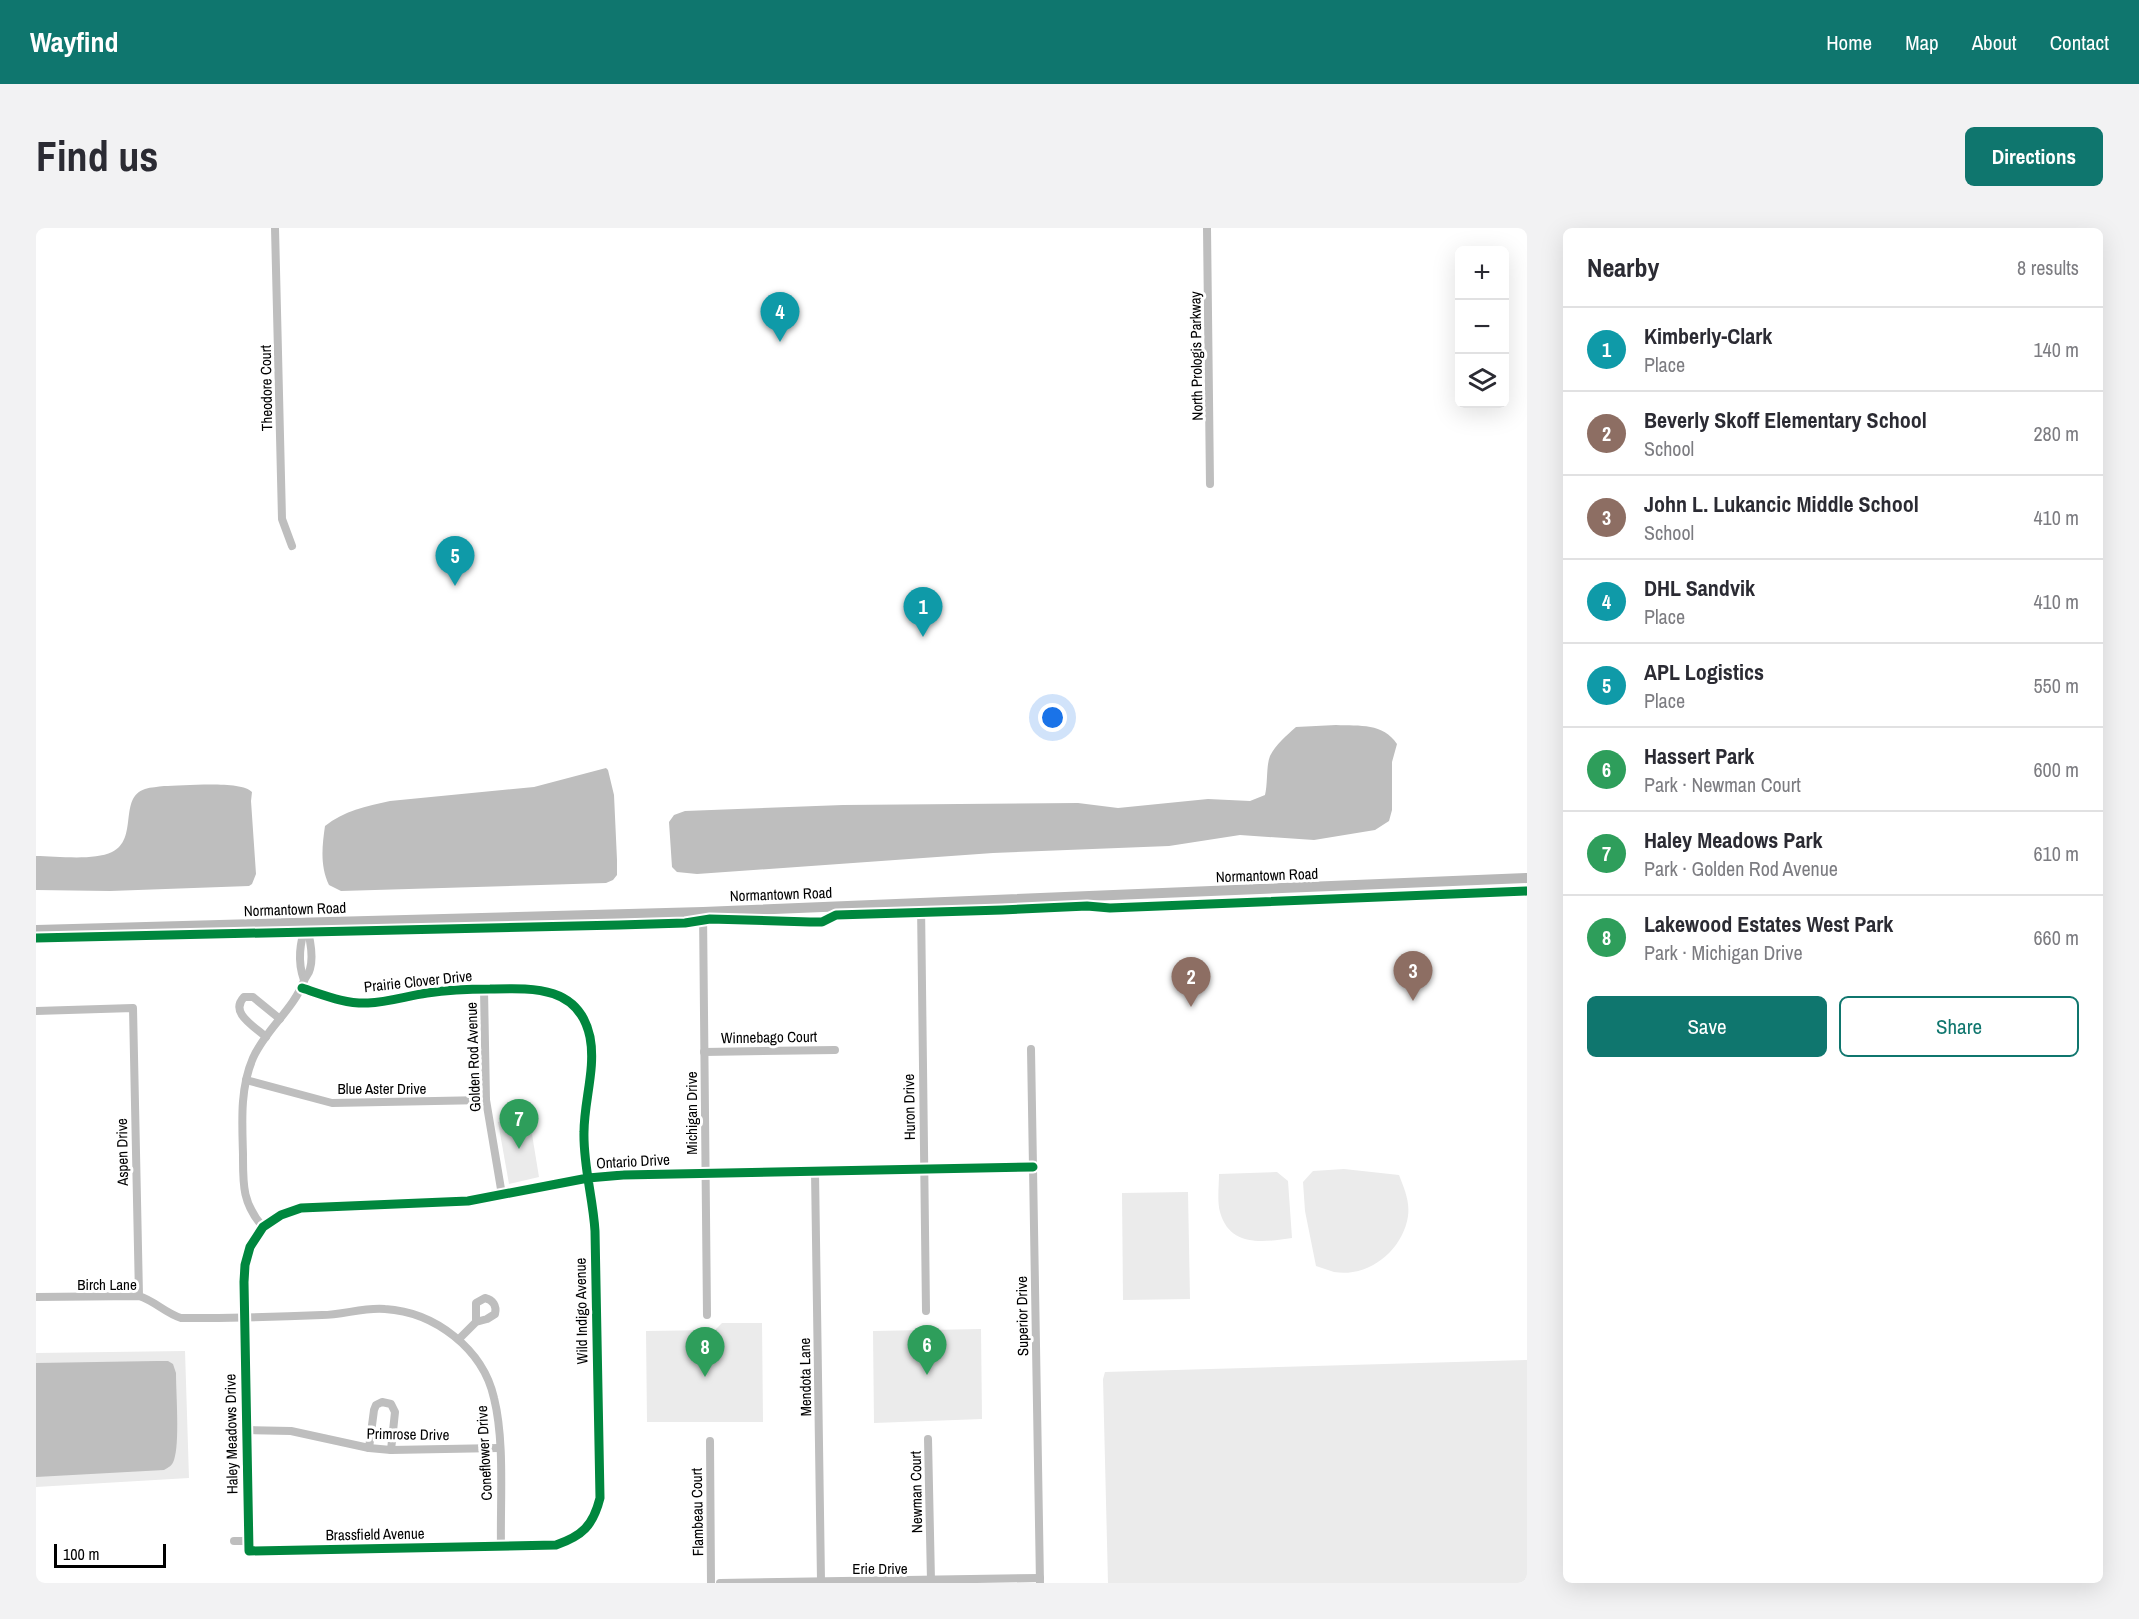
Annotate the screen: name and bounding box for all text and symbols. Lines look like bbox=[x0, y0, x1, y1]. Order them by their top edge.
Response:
text: Wayfind bbox=[30, 23, 118, 61]
text: Home bbox=[1826, 28, 1872, 57]
text: Map bbox=[1905, 28, 1939, 57]
text: About bbox=[1972, 28, 2017, 57]
text: Contact bbox=[2050, 28, 2109, 57]
button: Directions bbox=[1965, 127, 2103, 186]
text: Find us bbox=[36, 128, 158, 184]
map controls bbox=[1455, 246, 1509, 408]
button: + bbox=[1455, 246, 1509, 300]
text: Nearby bbox=[1587, 250, 1659, 285]
text: 8 results bbox=[2017, 254, 2079, 281]
street label: North Prologis Parkway bbox=[1184, 290, 1208, 421]
pin: 4 bbox=[760, 292, 800, 342]
button: − bbox=[1455, 300, 1509, 354]
text: Kimberly-Clark bbox=[1644, 321, 1772, 351]
text: 1 bbox=[1602, 336, 1611, 363]
text: 140 m bbox=[2033, 336, 2079, 363]
street label: Theodore Court bbox=[255, 344, 277, 431]
text: Place bbox=[1644, 351, 1685, 378]
button: layers bbox=[1455, 354, 1509, 408]
text: Beverly Skoff Elementary School bbox=[1644, 405, 1927, 435]
text: 2 bbox=[1602, 420, 1611, 447]
text: 280 m bbox=[2033, 420, 2079, 447]
text: School bbox=[1644, 435, 1694, 462]
text: John L. Lukancic Middle School bbox=[1644, 489, 1919, 519]
text: 3 bbox=[1602, 504, 1611, 531]
text: 410 m bbox=[2033, 504, 2079, 531]
text: School bbox=[1644, 519, 1694, 546]
pin: 5 bbox=[436, 536, 474, 586]
text: DHL Sandvik bbox=[1644, 573, 1755, 603]
pin: 1 bbox=[904, 588, 942, 637]
text: 4 bbox=[1602, 588, 1611, 615]
text: 410 m bbox=[2033, 588, 2079, 615]
text: Place bbox=[1644, 603, 1685, 630]
text: APL Logistics bbox=[1644, 657, 1764, 687]
text: 5 bbox=[1602, 672, 1611, 699]
text: 550 m bbox=[2033, 672, 2079, 699]
text: Place bbox=[1644, 687, 1685, 714]
your location bbox=[1038, 703, 1067, 732]
text: Hassert Park bbox=[1644, 741, 1754, 771]
text: 6 bbox=[1602, 756, 1611, 783]
text: 600 m bbox=[2033, 756, 2079, 783]
text: Park · Newman Court bbox=[1644, 771, 1801, 798]
text: Haley Meadows Park bbox=[1644, 825, 1823, 855]
text: 7 bbox=[1602, 840, 1611, 867]
text: 610 m bbox=[2033, 840, 2079, 867]
text: Park · Golden Rod Avenue bbox=[1644, 855, 1838, 882]
street label: Normantown Road bbox=[1215, 863, 1319, 887]
street label: Normantown Road bbox=[729, 882, 833, 906]
street label: Normantown Road bbox=[243, 897, 347, 921]
text: Lakewood Estates West Park bbox=[1644, 909, 1893, 939]
text: 8 bbox=[1602, 924, 1611, 951]
text: 660 m bbox=[2033, 924, 2079, 951]
text: Park · Michigan Drive bbox=[1644, 939, 1803, 966]
pin: 3 bbox=[1394, 952, 1432, 1001]
pin: 2 bbox=[1172, 958, 1210, 1007]
street label: Prairie Clover Drive bbox=[363, 965, 473, 997]
button: Save bbox=[1587, 996, 1827, 1057]
button: Share bbox=[1839, 996, 2079, 1057]
street label: Golden Rod Avenue bbox=[461, 1002, 485, 1112]
street label: Winnebago Court bbox=[721, 1026, 818, 1048]
street label: Michigan Drive bbox=[681, 1071, 702, 1155]
street label: Huron Drive bbox=[898, 1074, 920, 1140]
street label: Blue Aster Drive bbox=[338, 1078, 427, 1099]
pin: 7 bbox=[500, 1100, 538, 1149]
street label: Aspen Drive bbox=[111, 1118, 133, 1187]
street label: Ontario Drive bbox=[596, 1149, 671, 1173]
street label: Wild Indigo Avenue bbox=[570, 1257, 592, 1364]
street label: Birch Lane bbox=[77, 1274, 137, 1295]
street label: Superior Drive bbox=[1011, 1276, 1033, 1356]
pin: 6 bbox=[908, 1326, 946, 1375]
pin: 8 bbox=[686, 1328, 724, 1377]
street label: Mendota Lane bbox=[794, 1337, 816, 1417]
street label: Haley Meadows Drive bbox=[219, 1374, 243, 1494]
street label: Coneflower Drive bbox=[471, 1405, 497, 1501]
street label: Primrose Drive bbox=[366, 1423, 450, 1445]
street label: Newman Court bbox=[905, 1450, 927, 1533]
street label: Flambeau Court bbox=[686, 1467, 708, 1556]
street label: Brassfield Avenue bbox=[325, 1523, 425, 1545]
scale bar bbox=[54, 1541, 166, 1568]
text: 100 m bbox=[63, 1543, 99, 1565]
street label: Erie Drive bbox=[852, 1558, 908, 1579]

